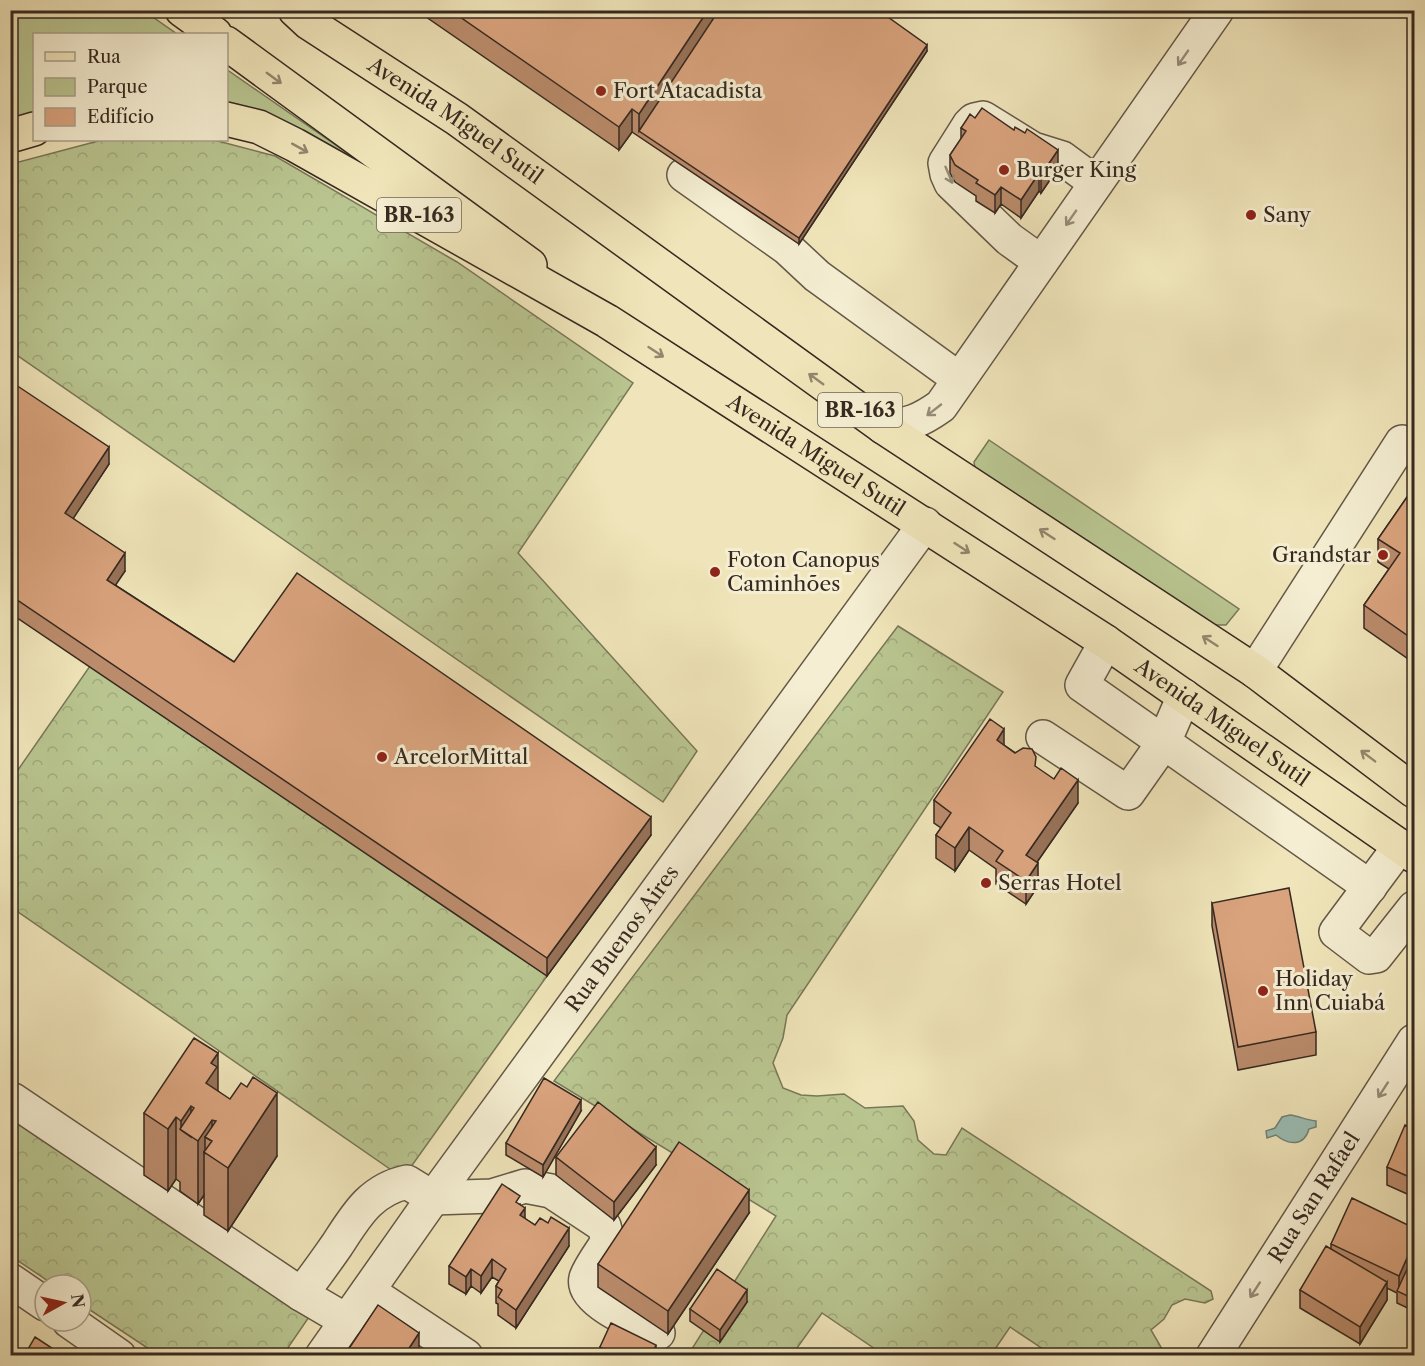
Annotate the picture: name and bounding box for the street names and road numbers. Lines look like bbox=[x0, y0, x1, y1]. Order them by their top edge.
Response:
street label: Avenida Miguel Sutil bbox=[363, 51, 548, 189]
road number: BR-163 bbox=[377, 198, 461, 232]
street label: Avenida Miguel Sutil bbox=[722, 388, 910, 521]
road number: BR-163 bbox=[818, 393, 902, 427]
street label: Avenida Miguel Sutil bbox=[1130, 652, 1314, 791]
street label: Rua Buenos Aires bbox=[560, 860, 684, 1017]
street label: Rua San Rafael bbox=[1263, 1127, 1365, 1267]

